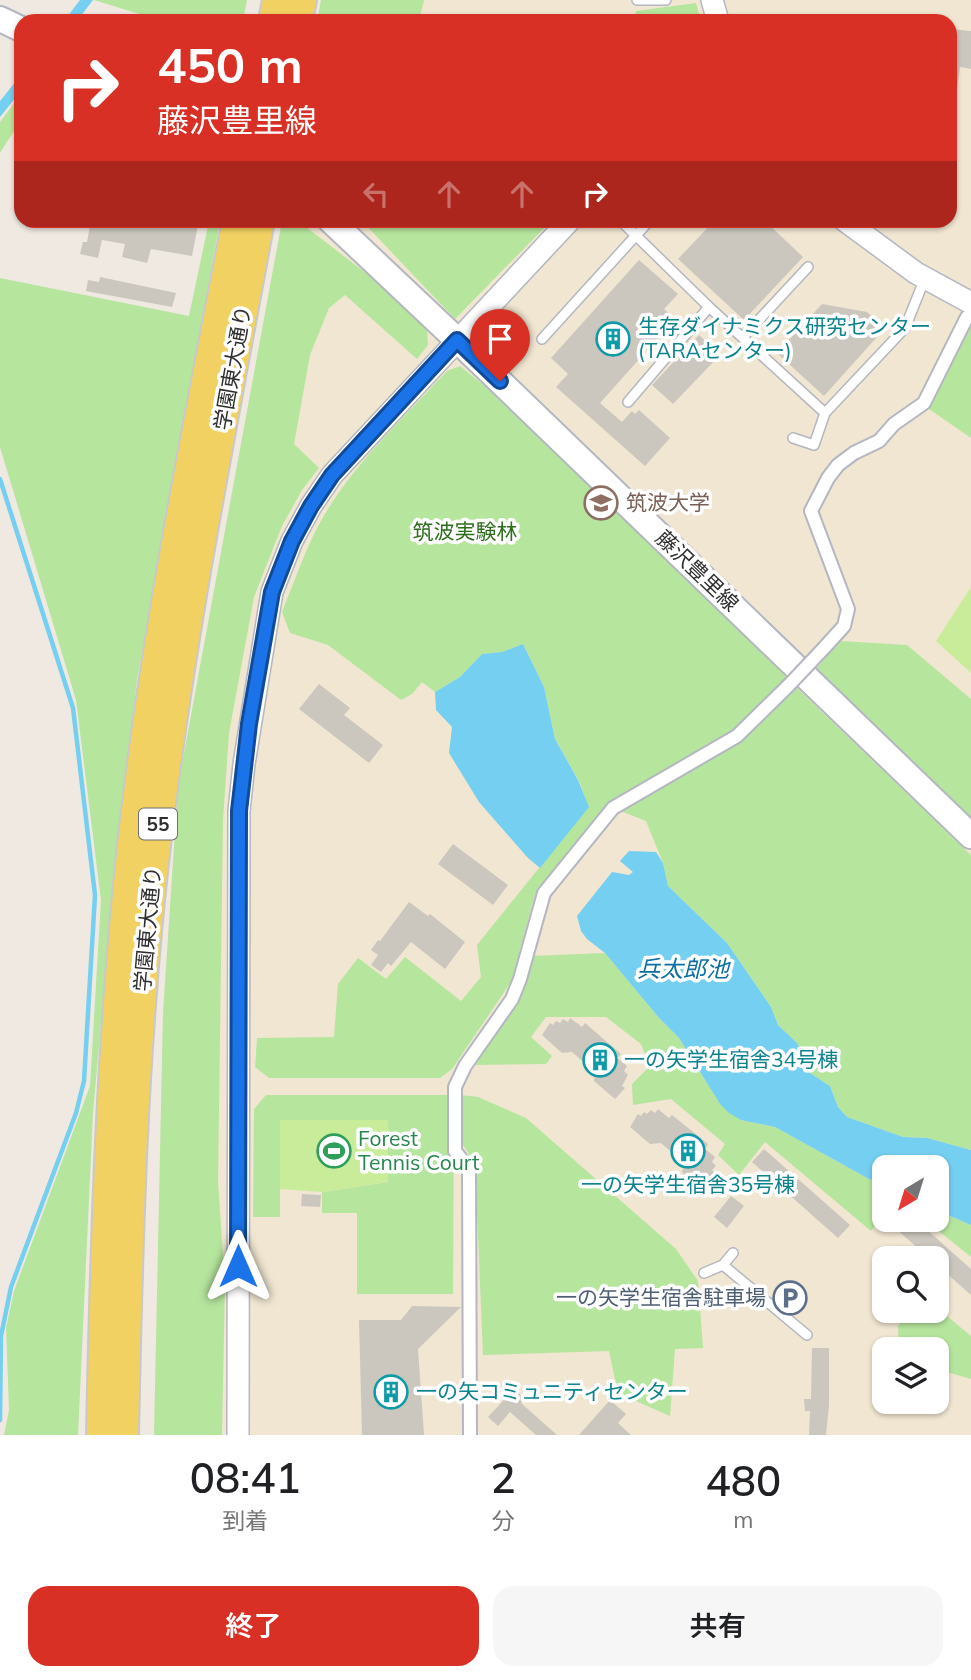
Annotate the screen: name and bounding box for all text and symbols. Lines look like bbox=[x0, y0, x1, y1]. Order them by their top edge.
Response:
text: 450 m bbox=[157, 34, 303, 95]
icon: right bbox=[42, 42, 133, 133]
text: 藤沢豊里線 bbox=[157, 100, 317, 140]
icon: left bbox=[357, 175, 395, 213]
icon: ahead bbox=[430, 175, 468, 213]
icon: ahead bbox=[503, 175, 541, 213]
icon: right bbox=[576, 175, 614, 213]
street label: 学園東大通り bbox=[208, 304, 256, 432]
pin bbox=[470, 309, 530, 381]
place label: 生存ダイナミクス研究センター (TARAセンター) bbox=[638, 313, 931, 363]
icon: arrive bbox=[481, 320, 519, 358]
building icon: 生存ダイナミクス研究センター (TARAセンター) bbox=[594, 320, 632, 358]
school or university icon: 筑波大学 bbox=[582, 484, 620, 522]
place label: 筑波大学 bbox=[626, 489, 710, 515]
park label: 筑波実験林 bbox=[413, 518, 518, 544]
street label: 藤沢豊里線 bbox=[651, 524, 744, 616]
road number: 55 bbox=[139, 808, 177, 839]
street label: 学園東大通り bbox=[129, 865, 165, 993]
water label: 兵太郎池 bbox=[637, 954, 731, 983]
building icon: 一の矢学生宿舎34号棟 bbox=[581, 1041, 619, 1079]
place label: 一の矢学生宿舎34号棟 bbox=[624, 1046, 838, 1072]
place label: Forest Tennis Court bbox=[358, 1125, 479, 1175]
sports icon: Forest Tennis Court bbox=[315, 1132, 353, 1170]
building icon: 一の矢学生宿舎35号棟 bbox=[669, 1132, 707, 1170]
north arrow bbox=[872, 1155, 948, 1232]
map controls bbox=[872, 1155, 949, 1414]
place label: 一の矢学生宿舎35号棟 bbox=[581, 1171, 795, 1197]
position arrow bbox=[201, 1229, 275, 1303]
button: search bbox=[872, 1246, 949, 1323]
parking icon: 一の矢学生宿舎駐車場 bbox=[771, 1279, 809, 1317]
place label: 一の矢学生宿舎駐車場 bbox=[556, 1284, 766, 1310]
button: layers bbox=[872, 1337, 949, 1414]
building icon: 一の矢コミュニティセンター bbox=[372, 1373, 410, 1411]
place label: 一の矢コミュニティセンター bbox=[416, 1378, 688, 1404]
text: 08:41 bbox=[190, 1451, 301, 1504]
text: 2 bbox=[490, 1451, 516, 1504]
text: 480 bbox=[706, 1454, 781, 1507]
text: m bbox=[733, 1505, 753, 1534]
text: 到着 bbox=[222, 1506, 268, 1535]
text: 分 bbox=[492, 1506, 515, 1535]
button: 終了 bbox=[28, 1586, 479, 1666]
button: 共有 bbox=[493, 1586, 943, 1666]

